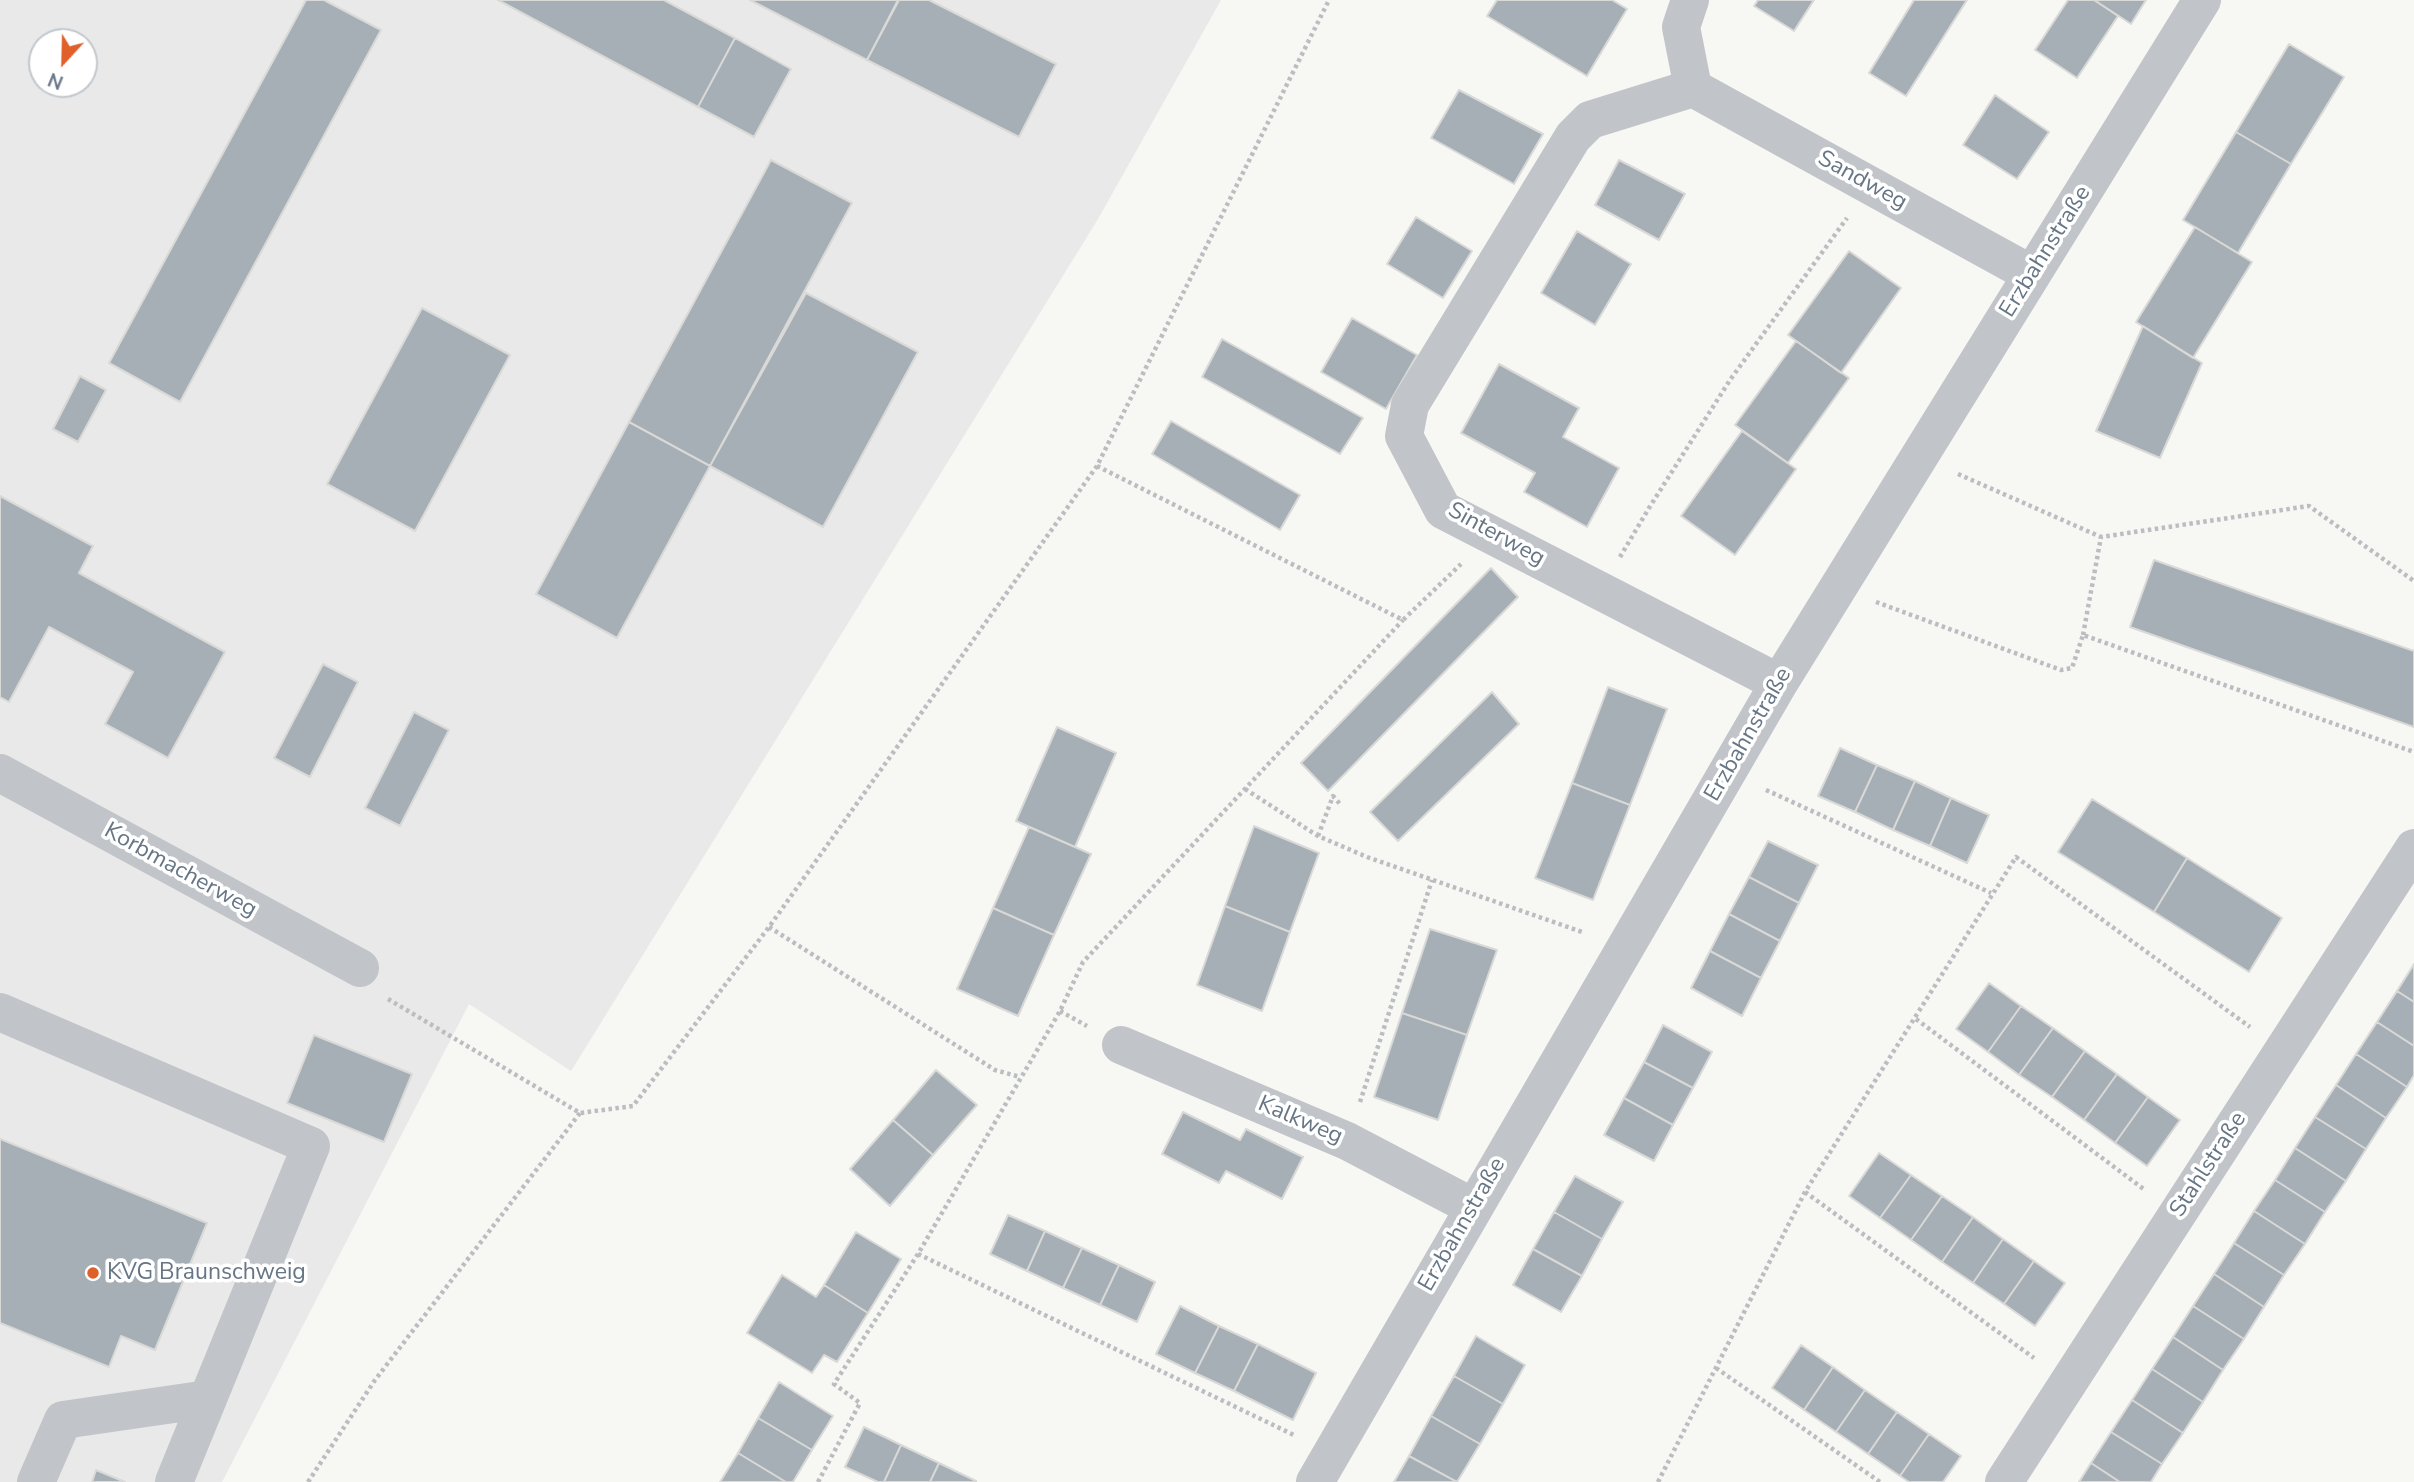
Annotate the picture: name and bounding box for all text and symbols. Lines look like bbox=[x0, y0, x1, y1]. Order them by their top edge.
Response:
north arrow bbox=[28, 28, 98, 98]
text: N bbox=[44, 66, 67, 95]
street label: Sandweg bbox=[1813, 145, 1911, 217]
street label: Erzbahnstraße bbox=[1995, 181, 2097, 323]
street label: Sinterweg bbox=[1443, 497, 1549, 573]
street label: Erzbahnstraße bbox=[1700, 663, 1798, 807]
street label: Korbmacherweg bbox=[99, 818, 261, 924]
street label: Kalkweg bbox=[1253, 1091, 1347, 1151]
street label: Stahlstraße bbox=[2165, 1107, 2253, 1223]
street label: Erzbahnstraße bbox=[1414, 1153, 1512, 1297]
place label: KVG Braunschweig bbox=[107, 1259, 306, 1287]
marker: KVG Braunschweig bbox=[85, 1265, 101, 1281]

